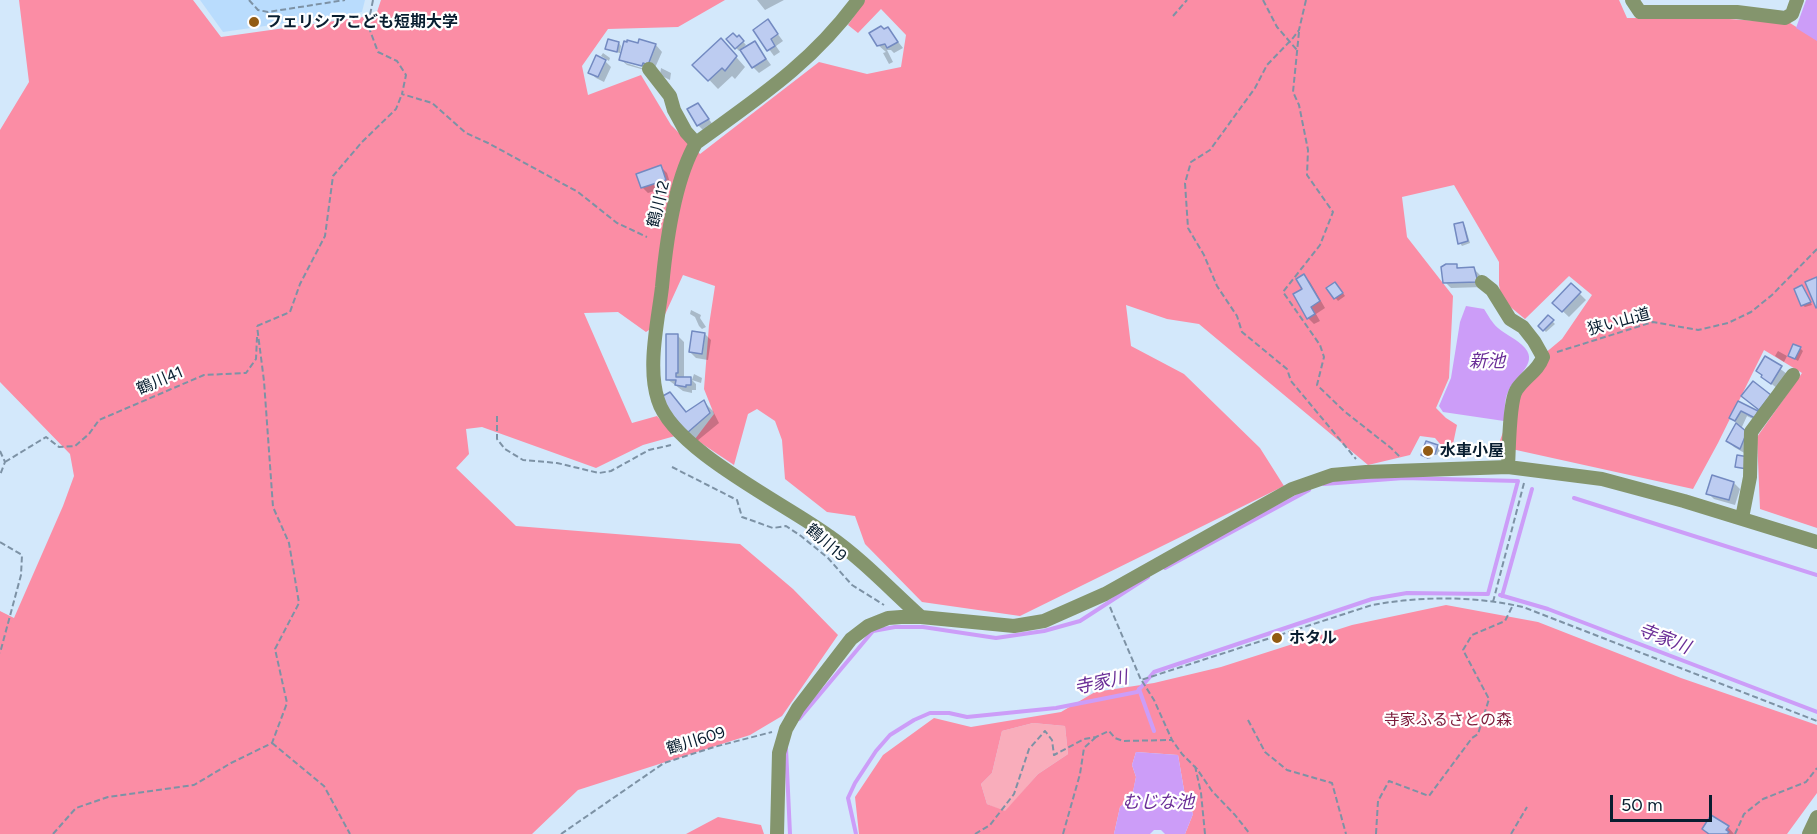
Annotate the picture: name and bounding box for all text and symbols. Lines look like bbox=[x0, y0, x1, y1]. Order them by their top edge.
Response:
place label: フェリシアこども短期大学 bbox=[266, 12, 458, 32]
marker: フェリシアこども短期大学 bbox=[247, 15, 261, 29]
street label: 鶴川12 bbox=[644, 179, 674, 229]
street label: 狭い山道 bbox=[1586, 304, 1652, 340]
water label: 新池 bbox=[1469, 351, 1505, 373]
street label: 鶴川41 bbox=[134, 363, 186, 399]
place label: 水車小屋 bbox=[1440, 441, 1504, 461]
marker: 水車小屋 bbox=[1421, 444, 1435, 458]
street label: 鶴川19 bbox=[802, 520, 850, 566]
water label: 寺家川 bbox=[1635, 619, 1693, 659]
place label: ホタル bbox=[1289, 628, 1337, 648]
marker: ホタル bbox=[1270, 631, 1284, 645]
water label: 寺家川 bbox=[1072, 667, 1130, 699]
park label: 寺家ふるさとの森 bbox=[1384, 710, 1512, 730]
street label: 鶴川609 bbox=[664, 723, 728, 759]
scale bar bbox=[1613, 783, 1715, 821]
water label: むじな池 bbox=[1122, 792, 1194, 814]
text: 50 m bbox=[1621, 794, 1663, 816]

